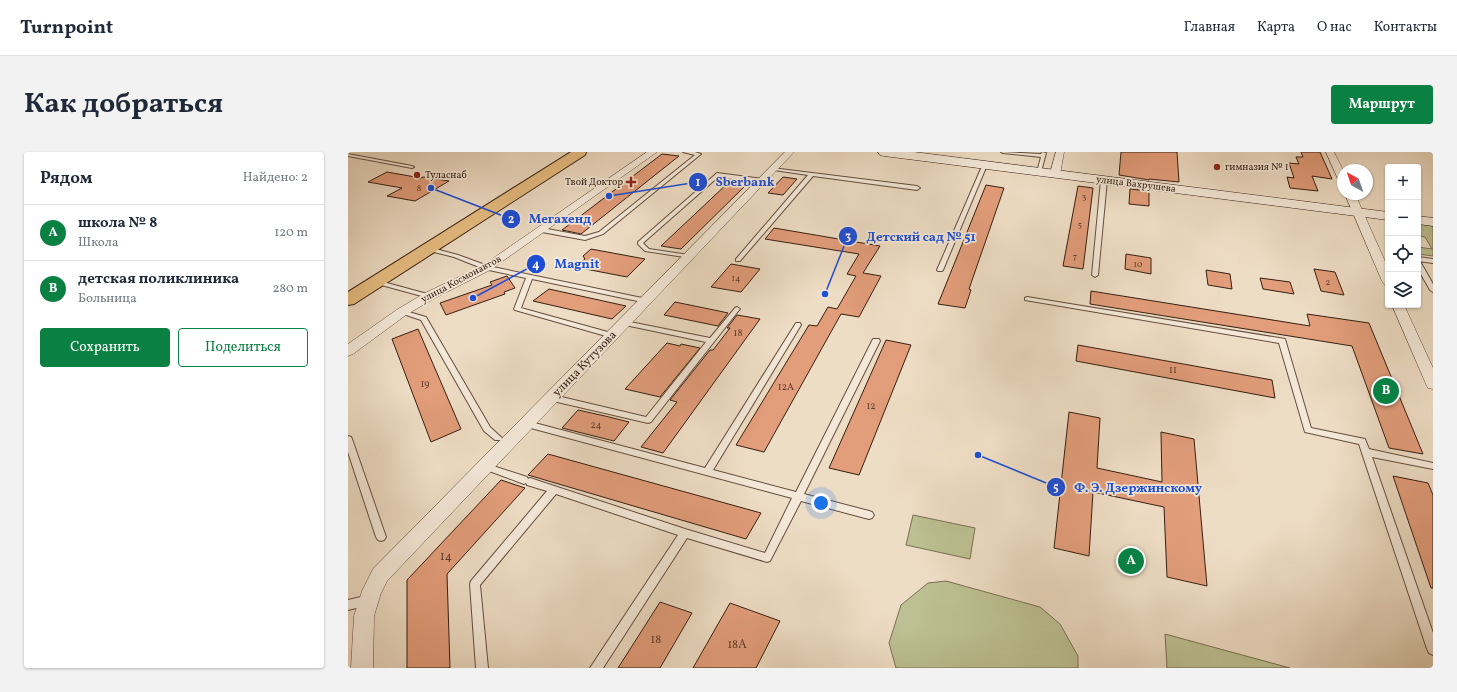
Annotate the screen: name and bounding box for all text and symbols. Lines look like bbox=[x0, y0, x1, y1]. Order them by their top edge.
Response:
text: Turnpoint bbox=[20, 15, 113, 41]
text: Главная bbox=[1184, 18, 1235, 37]
text: Карта bbox=[1257, 18, 1295, 37]
text: О нас bbox=[1317, 18, 1352, 37]
text: Контакты bbox=[1374, 18, 1437, 37]
text: Как добраться bbox=[24, 85, 223, 124]
button: Маршрут bbox=[1331, 85, 1433, 124]
place label: гимназия № 1 bbox=[1225, 160, 1289, 174]
marker: гимназия № 1 bbox=[1212, 162, 1222, 172]
north arrow bbox=[1337, 164, 1373, 200]
map controls bbox=[1385, 164, 1421, 308]
button: + bbox=[1385, 164, 1421, 200]
text: Рядом bbox=[40, 167, 93, 190]
place label: Туласнаб bbox=[425, 168, 467, 182]
text: Найдено: 2 bbox=[243, 169, 308, 187]
callout: Sberbank bbox=[688, 169, 783, 194]
marker: Туласнаб bbox=[412, 170, 422, 180]
street label: улица Вахрушева bbox=[1095, 172, 1177, 196]
text: Sberbank bbox=[715, 174, 775, 192]
place label: Твой Доктор bbox=[565, 175, 623, 189]
text: 1 bbox=[696, 175, 701, 191]
marker: Твой Доктор bbox=[626, 177, 636, 187]
house number: 8 bbox=[417, 182, 422, 195]
house number: 3 bbox=[1082, 190, 1087, 203]
button: − bbox=[1385, 200, 1421, 236]
callout: Мегахенд bbox=[501, 206, 599, 231]
text: Мегахенд bbox=[529, 211, 591, 229]
text: 2 bbox=[508, 212, 514, 228]
text: школа № 8 bbox=[78, 213, 157, 234]
house number: 5 bbox=[1078, 218, 1082, 231]
text: A bbox=[48, 224, 58, 242]
text: 120 m bbox=[274, 224, 308, 242]
callout: Детский сад № 51 bbox=[838, 224, 984, 249]
text: 3 bbox=[845, 229, 851, 245]
text: Детский сад № 51 bbox=[866, 229, 976, 247]
text: Школа bbox=[78, 234, 118, 252]
button: locate bbox=[1385, 236, 1421, 272]
house number: 7 bbox=[1073, 250, 1077, 263]
callout: Magnit bbox=[526, 251, 607, 276]
street label: улица Космонавтов bbox=[418, 252, 504, 306]
text: Magnit bbox=[555, 256, 600, 274]
text: 4 bbox=[532, 257, 540, 273]
house number: 10 bbox=[1134, 258, 1143, 271]
text: детская поликлиника bbox=[78, 269, 239, 290]
house number: 14 bbox=[732, 272, 740, 285]
button: layers bbox=[1385, 272, 1421, 308]
house number: 2 bbox=[1326, 276, 1331, 289]
text: B bbox=[49, 280, 57, 298]
text: 280 m bbox=[272, 280, 308, 298]
text: Больница bbox=[78, 290, 137, 308]
house number: 18 bbox=[734, 326, 742, 340]
button: Сохранить bbox=[40, 328, 170, 367]
button: Поделиться bbox=[178, 328, 308, 367]
street label: улица Кутузова bbox=[549, 328, 621, 400]
house number: 11 bbox=[1169, 363, 1177, 377]
pin: B bbox=[1373, 376, 1399, 406]
house number: 19 bbox=[420, 377, 430, 391]
house number: 12А bbox=[778, 380, 794, 394]
house number: 12 bbox=[866, 399, 876, 413]
house number: 24 bbox=[590, 418, 602, 432]
callout: Ф. Э. Дзержинскому bbox=[1046, 475, 1210, 500]
text: 5 bbox=[1053, 480, 1059, 496]
text: Ф. Э. Дзержинскому bbox=[1074, 480, 1203, 498]
your location bbox=[811, 493, 831, 513]
pin: A bbox=[1118, 546, 1144, 576]
house number: 14 bbox=[440, 549, 452, 565]
house number: 18 bbox=[651, 632, 661, 648]
house number: 18А bbox=[727, 637, 747, 653]

